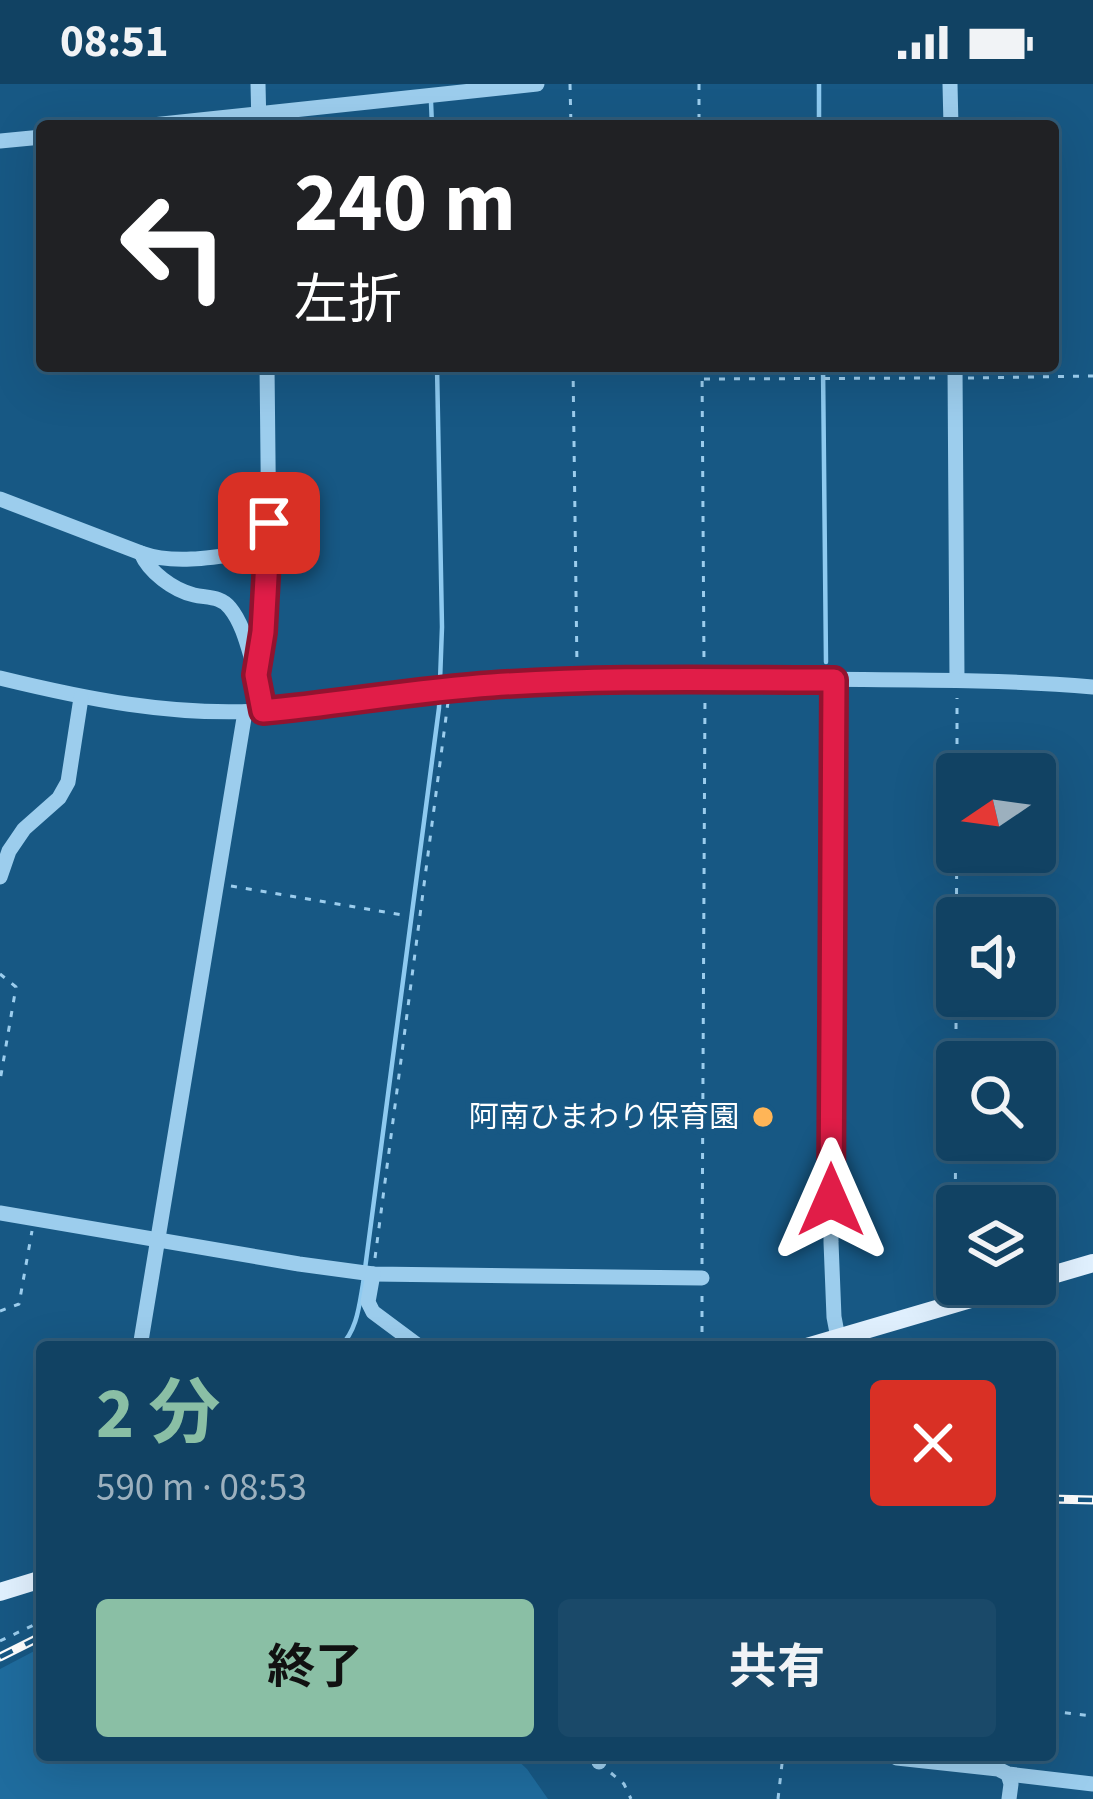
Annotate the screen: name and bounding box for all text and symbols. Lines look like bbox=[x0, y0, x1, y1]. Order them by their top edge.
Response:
text: 08:51 bbox=[60, 10, 169, 74]
text: 240 m bbox=[294, 144, 516, 264]
icon: left bbox=[96, 168, 252, 324]
text: 左折 bbox=[294, 263, 402, 340]
pin bbox=[218, 472, 320, 574]
icon: arrive bbox=[236, 490, 302, 556]
north arrow bbox=[936, 753, 1056, 873]
map controls bbox=[936, 753, 1056, 1305]
button: sound bbox=[936, 897, 1056, 1017]
button: search bbox=[936, 1041, 1056, 1161]
place label: 阿南ひまわり保育園 bbox=[469, 1096, 739, 1139]
marker: 阿南ひまわり保育園 bbox=[750, 1104, 776, 1130]
position arrow bbox=[768, 1137, 894, 1263]
button: layers bbox=[936, 1185, 1056, 1305]
text: 2 分 bbox=[96, 1363, 220, 1466]
button: close bbox=[870, 1380, 996, 1506]
text: 590 m · 08:53 bbox=[96, 1460, 307, 1516]
button: 終了 bbox=[96, 1599, 534, 1737]
button: 共有 bbox=[558, 1599, 996, 1737]

